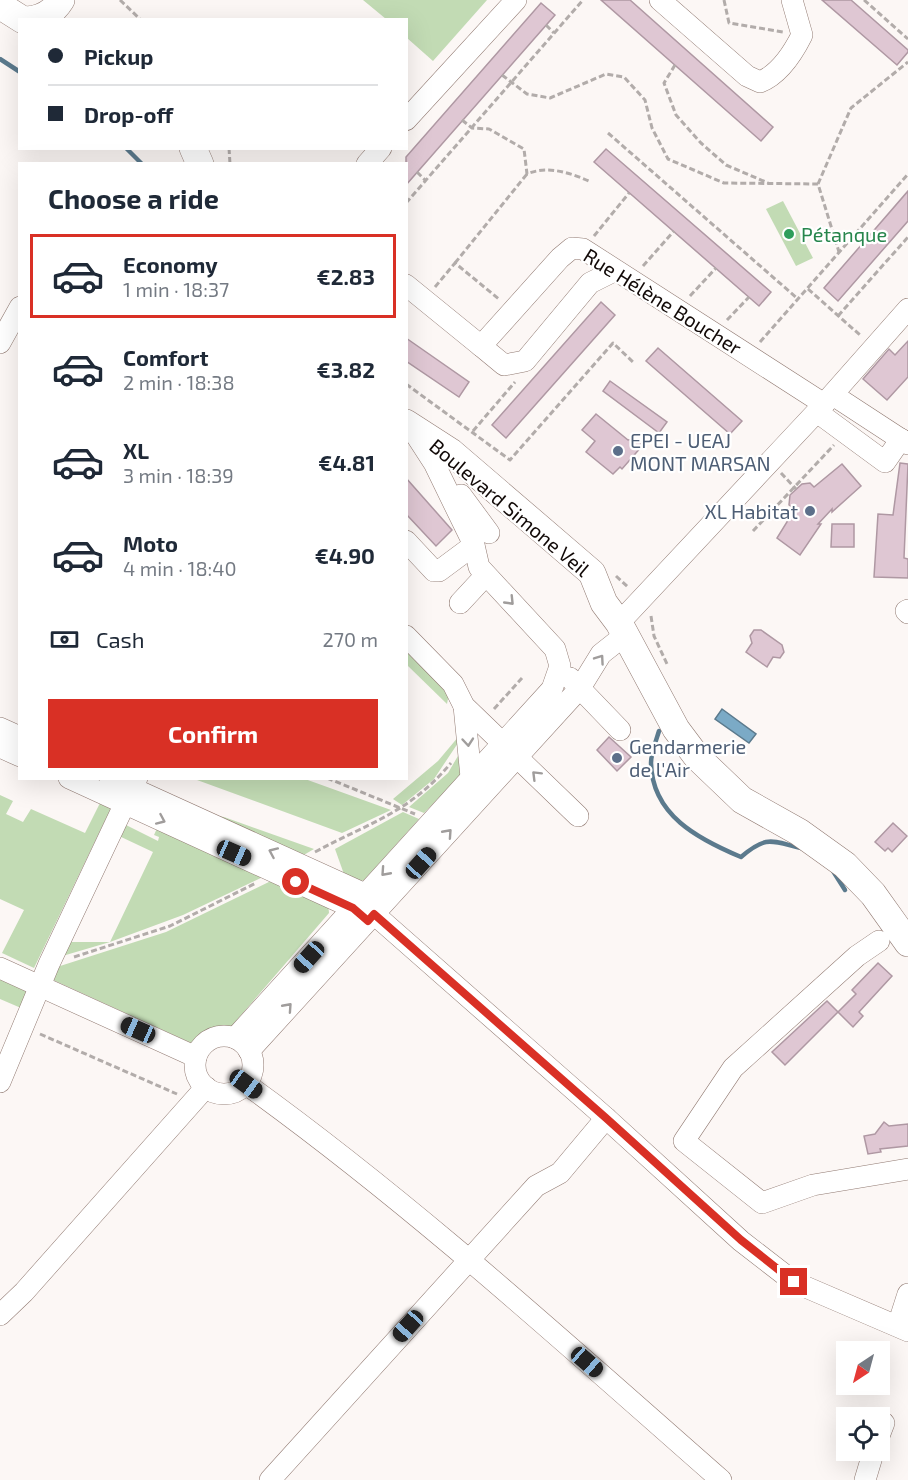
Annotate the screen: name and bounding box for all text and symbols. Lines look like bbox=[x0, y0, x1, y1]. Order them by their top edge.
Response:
text: Pickup bbox=[84, 43, 153, 69]
text: Drop-off bbox=[84, 101, 173, 127]
text: Choose a ride bbox=[48, 182, 219, 214]
place label: Pétanque bbox=[801, 222, 887, 246]
marker: Pétanque bbox=[782, 227, 796, 241]
street label: Rue Hélène Boucher bbox=[580, 243, 746, 359]
icon: car bbox=[51, 249, 105, 303]
text: Economy bbox=[123, 251, 218, 277]
text: €2.83 bbox=[317, 263, 375, 289]
text: 1 min · 18:37 bbox=[123, 277, 229, 301]
icon: car bbox=[51, 342, 105, 396]
text: Comfort bbox=[123, 344, 208, 370]
text: €3.82 bbox=[317, 356, 375, 382]
text: 2 min · 18:38 bbox=[123, 370, 235, 394]
place label: EPEI - UEAJ MONT MARSAN bbox=[630, 428, 771, 475]
street label: Boulevard Simone Veil bbox=[425, 433, 595, 581]
icon: car bbox=[51, 435, 105, 489]
text: XL bbox=[123, 437, 149, 463]
marker: EPEI - UEAJ MONT MARSAN bbox=[611, 444, 625, 458]
text: €4.81 bbox=[318, 449, 375, 475]
text: 3 min · 18:39 bbox=[123, 463, 234, 487]
place label: XL Habitat bbox=[705, 499, 798, 523]
marker: XL Habitat bbox=[803, 504, 817, 518]
icon: car bbox=[51, 528, 105, 582]
text: Moto bbox=[123, 530, 178, 556]
text: €4.90 bbox=[315, 542, 375, 568]
text: 4 min · 18:40 bbox=[123, 556, 237, 580]
one-way arrow bbox=[502, 594, 513, 605]
icon: cash bbox=[48, 623, 81, 656]
text: Cash bbox=[96, 626, 145, 652]
text: 270 m bbox=[322, 627, 378, 651]
one-way arrow bbox=[592, 654, 603, 665]
button: Confirm bbox=[48, 699, 378, 768]
place label: Gendarmerie de l'Air bbox=[629, 734, 746, 781]
one-way arrow bbox=[461, 737, 474, 746]
marker: Gendarmerie de l'Air bbox=[610, 751, 624, 765]
one-way arrow bbox=[533, 771, 543, 782]
one-way arrow bbox=[154, 813, 165, 825]
one-way arrow bbox=[441, 829, 452, 840]
car bbox=[214, 837, 254, 869]
car bbox=[402, 844, 440, 882]
one-way arrow bbox=[268, 848, 279, 860]
one-way arrow bbox=[381, 865, 392, 876]
route start bbox=[282, 868, 309, 895]
car bbox=[290, 938, 328, 976]
one-way arrow bbox=[281, 1004, 292, 1015]
car bbox=[118, 1014, 158, 1046]
car bbox=[226, 1066, 266, 1102]
route end bbox=[780, 1268, 807, 1295]
car bbox=[389, 1307, 427, 1345]
north arrow bbox=[836, 1341, 890, 1395]
map controls bbox=[836, 1341, 890, 1461]
car bbox=[568, 1343, 606, 1381]
button: locate bbox=[836, 1407, 890, 1461]

